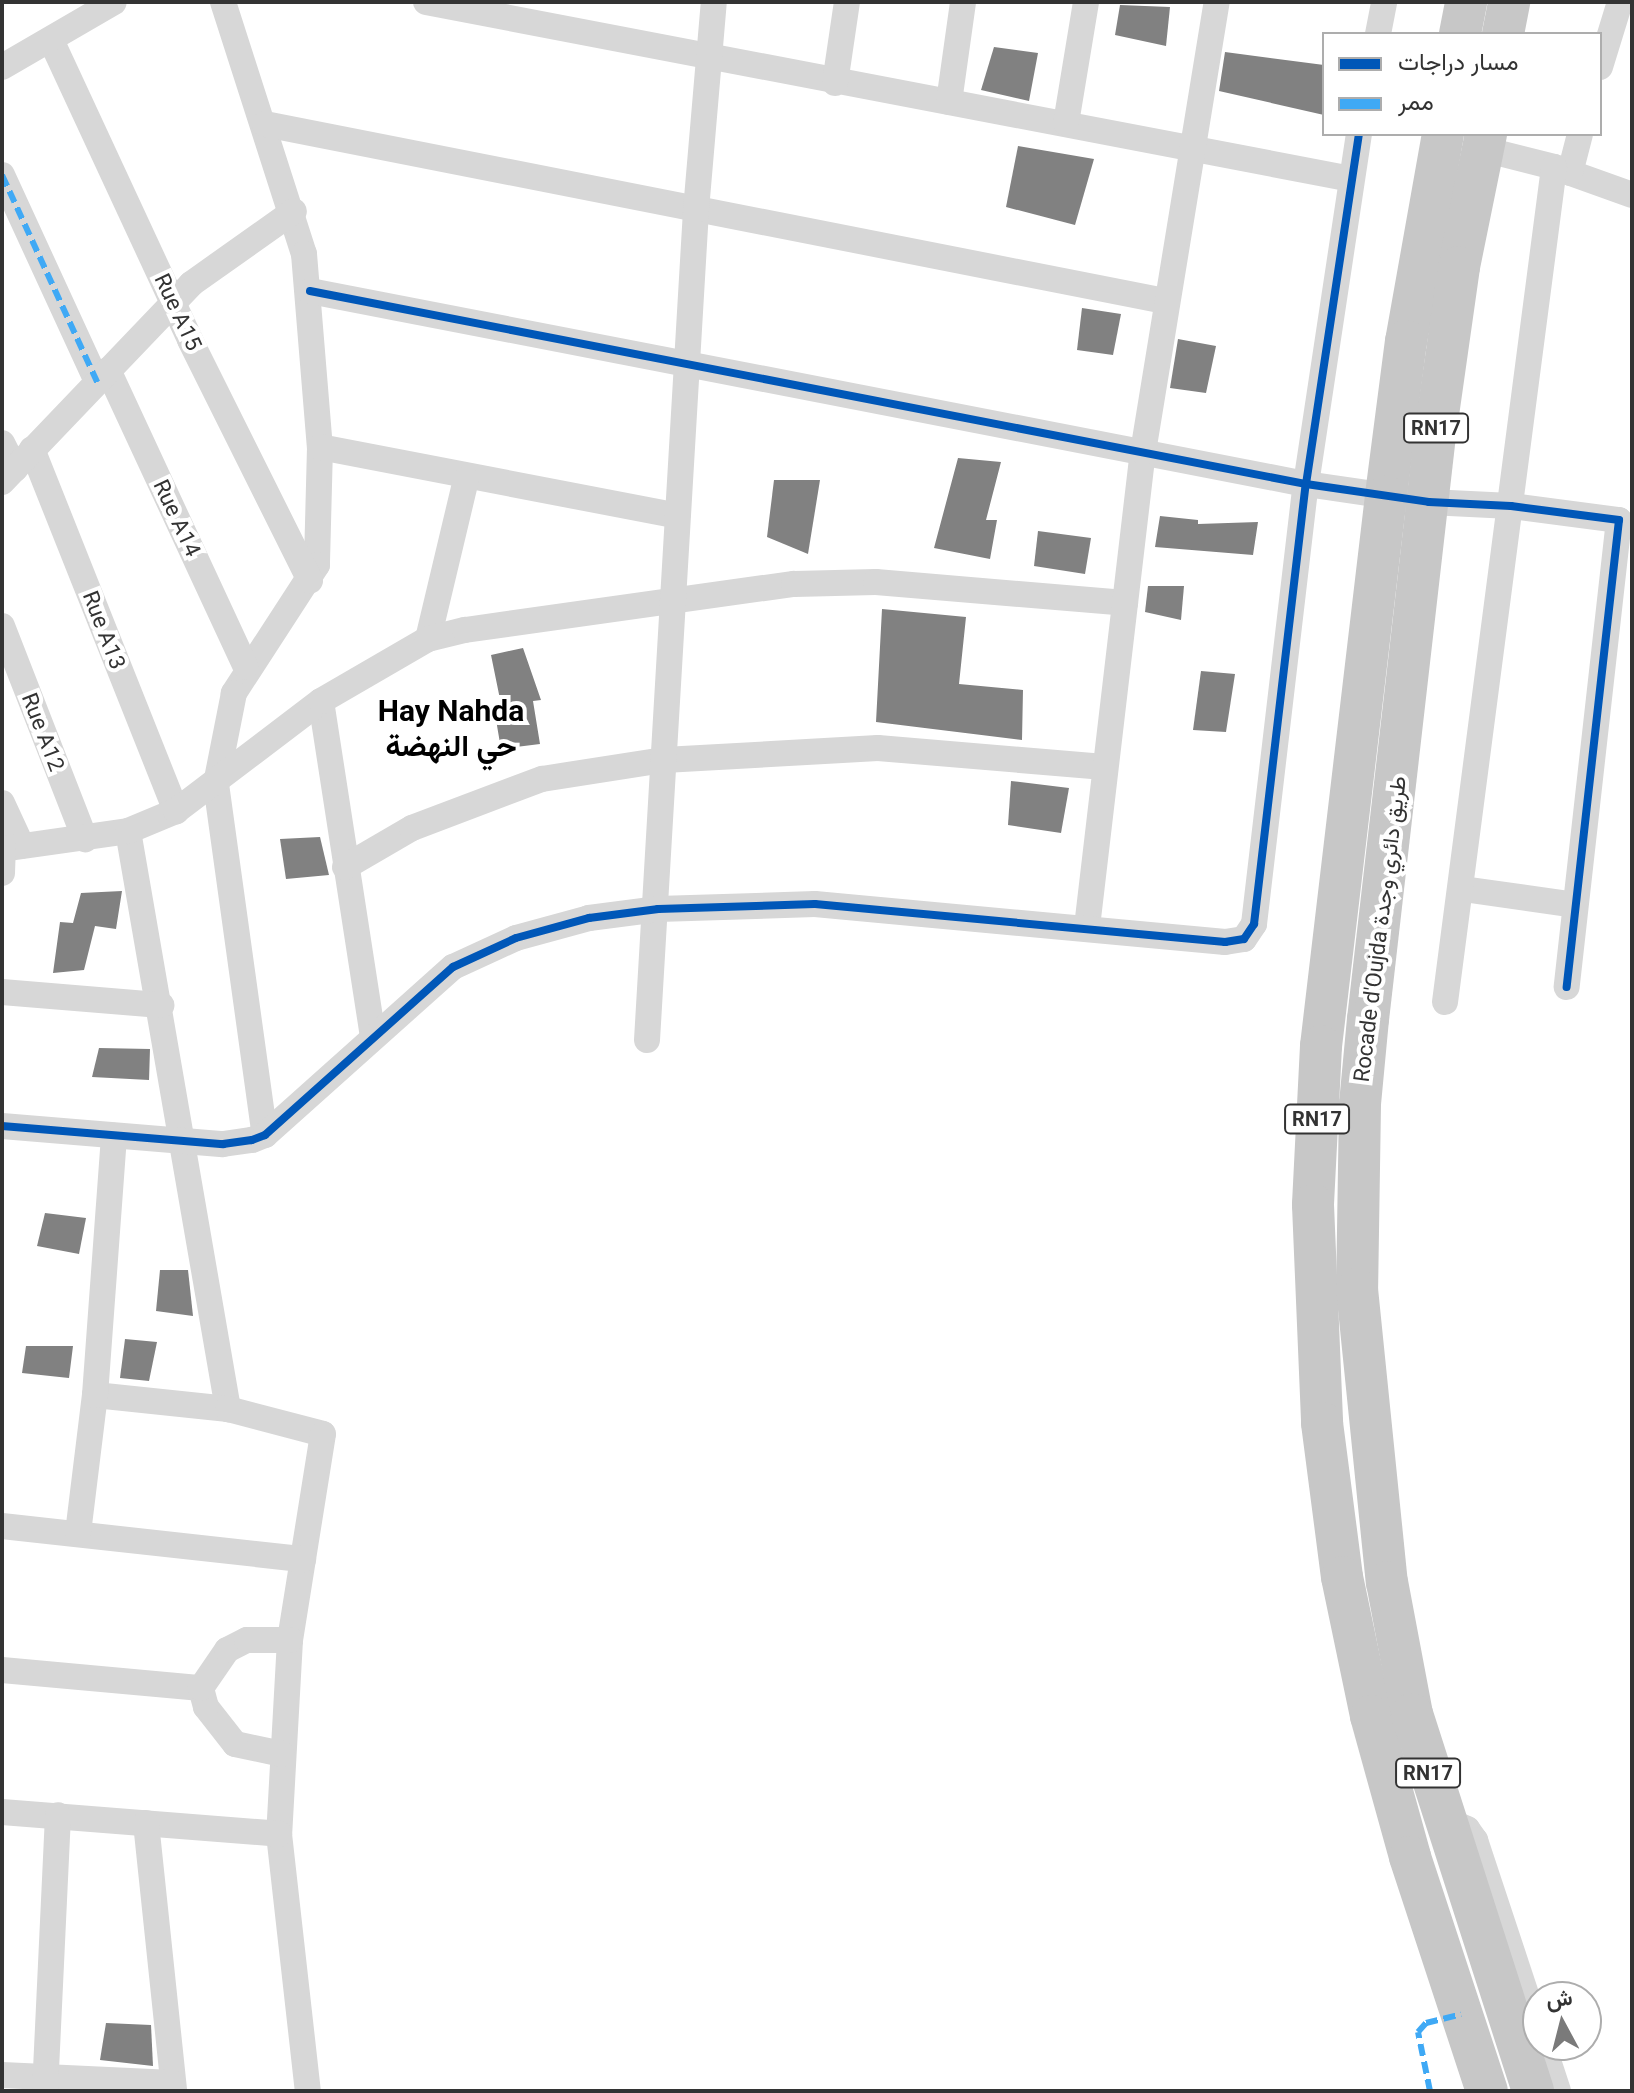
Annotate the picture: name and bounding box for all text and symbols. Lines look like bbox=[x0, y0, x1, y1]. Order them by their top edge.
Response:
legend bbox=[1322, 32, 1602, 136]
text: مسار دراجات bbox=[1398, 48, 1518, 76]
text: ممر bbox=[1398, 88, 1434, 116]
street label: Rue A15 bbox=[149, 269, 207, 355]
road number: RN17 bbox=[1402, 412, 1470, 444]
street label: Rue A14 bbox=[148, 475, 206, 561]
street label: Rue A13 bbox=[77, 587, 131, 673]
street label: Rue A12 bbox=[16, 689, 70, 775]
district label: Hay Nahda حي النهضة bbox=[378, 693, 524, 764]
street label: Rocade d'Oujda طريق دائري وجدة bbox=[1348, 774, 1412, 1084]
road number: RN17 bbox=[1283, 1103, 1351, 1135]
road number: RN17 bbox=[1394, 1757, 1462, 1789]
north arrow bbox=[1522, 1981, 1602, 2061]
text: ش bbox=[1545, 1985, 1574, 2013]

